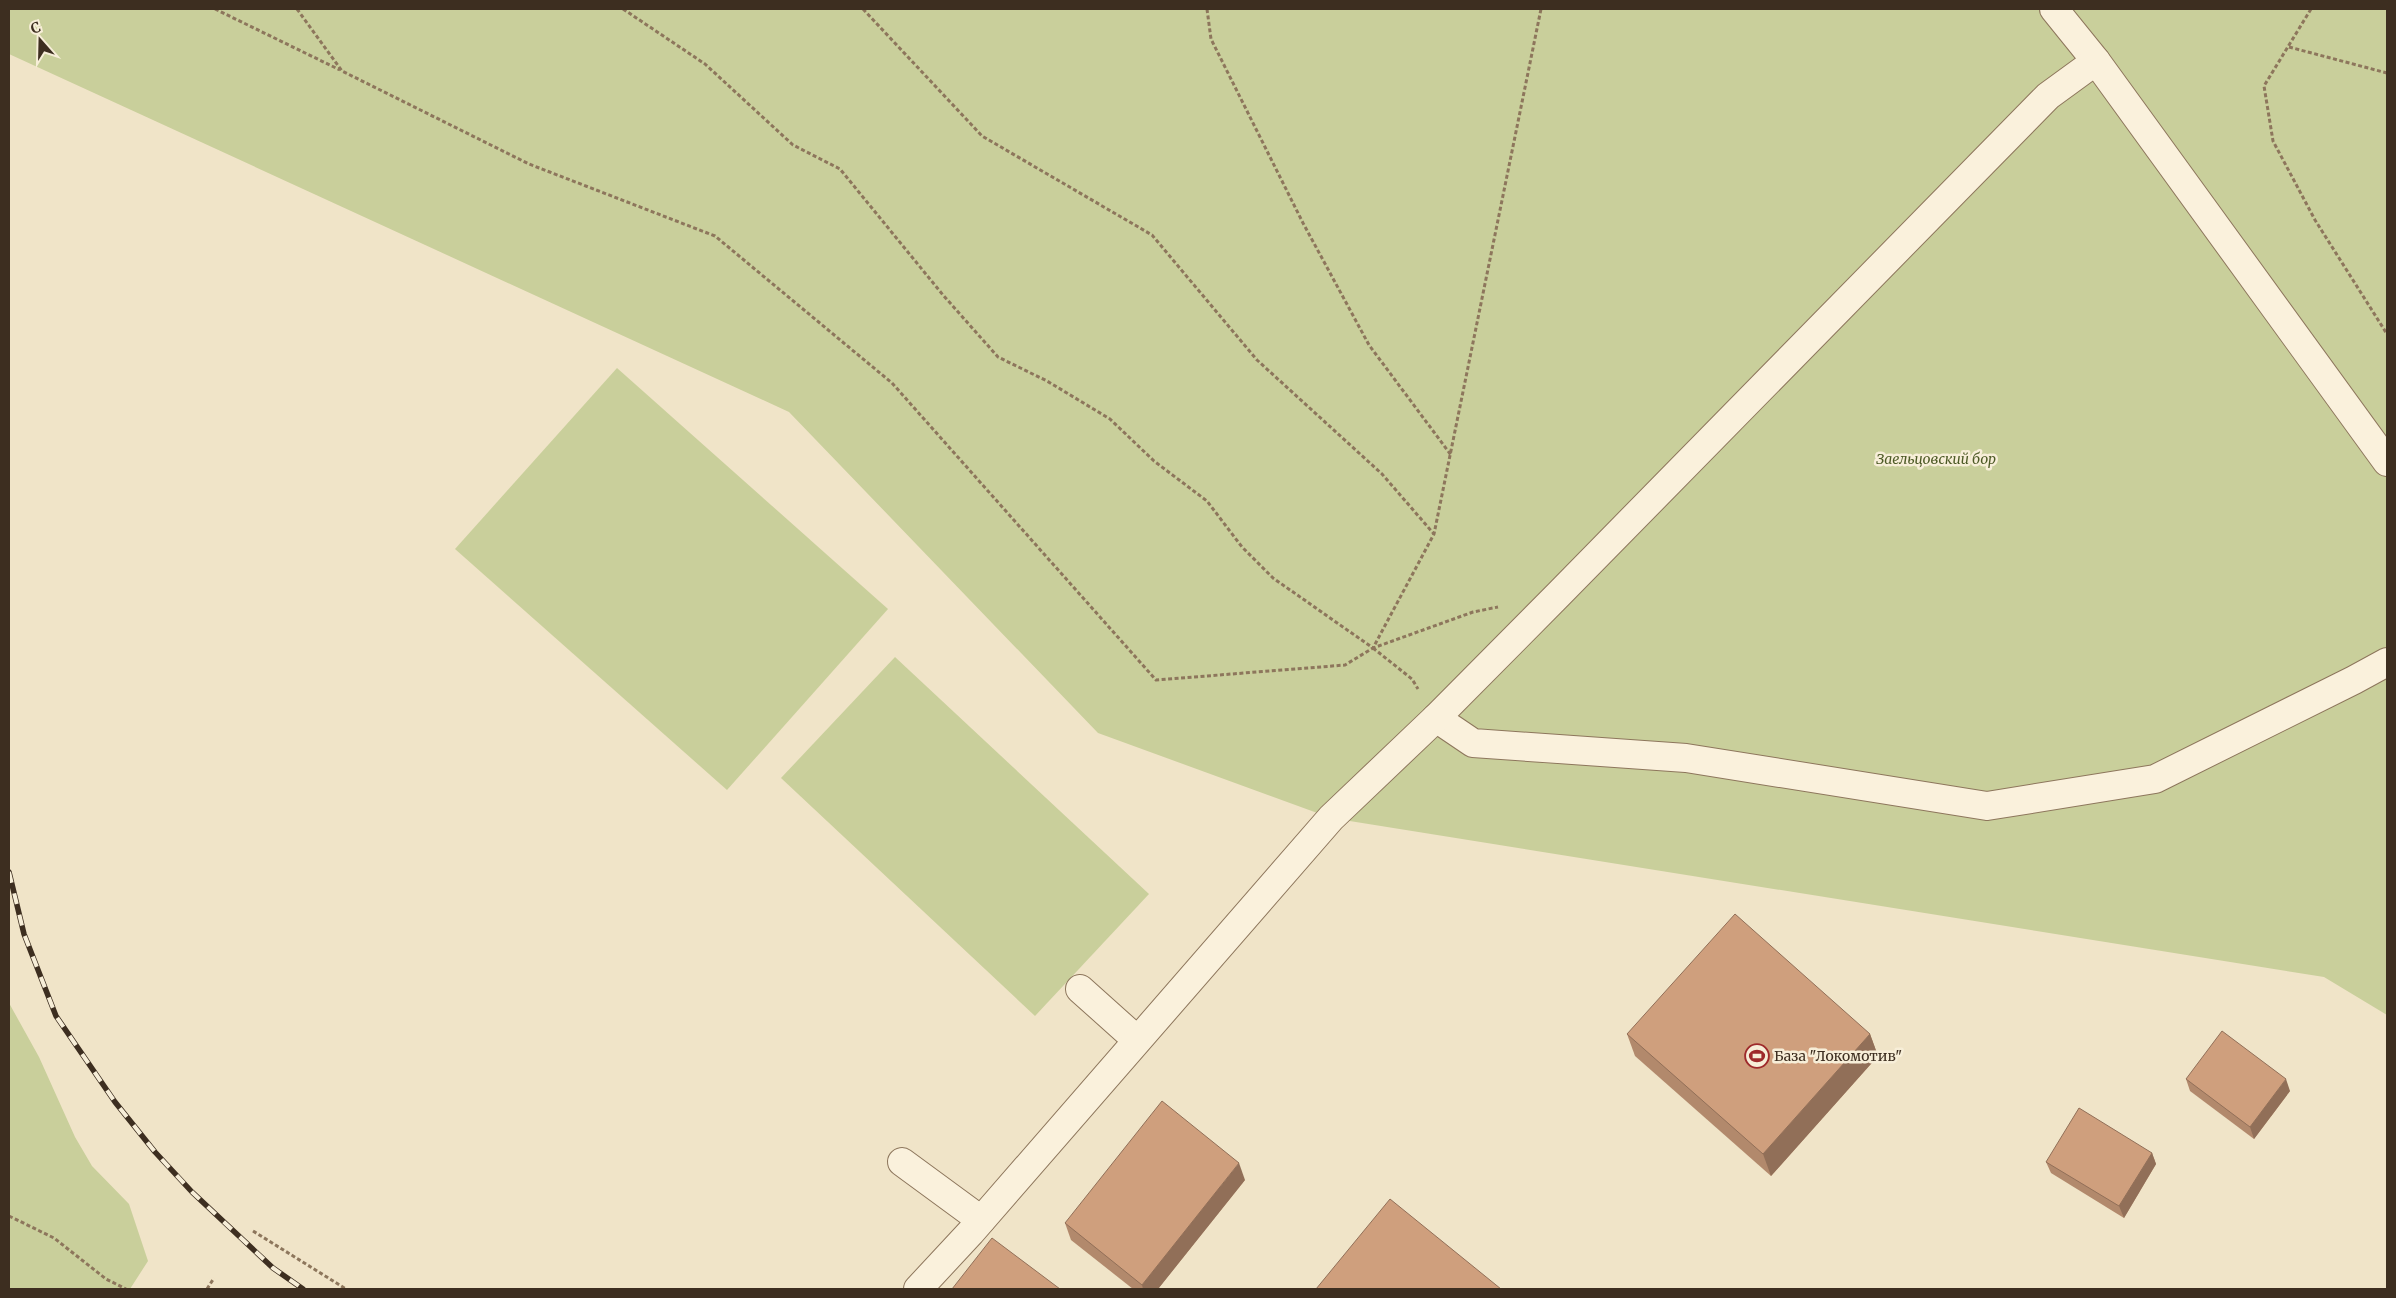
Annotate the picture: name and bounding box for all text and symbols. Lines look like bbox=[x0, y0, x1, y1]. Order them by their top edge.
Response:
north arrow bbox=[15, 15, 65, 65]
text: С bbox=[28, 18, 43, 38]
park label: Заельцовский бор bbox=[1876, 450, 1996, 468]
sports icon: База "Локомотив" bbox=[1744, 1043, 1770, 1069]
place label: База "Локомотив" bbox=[1774, 1047, 1902, 1065]

